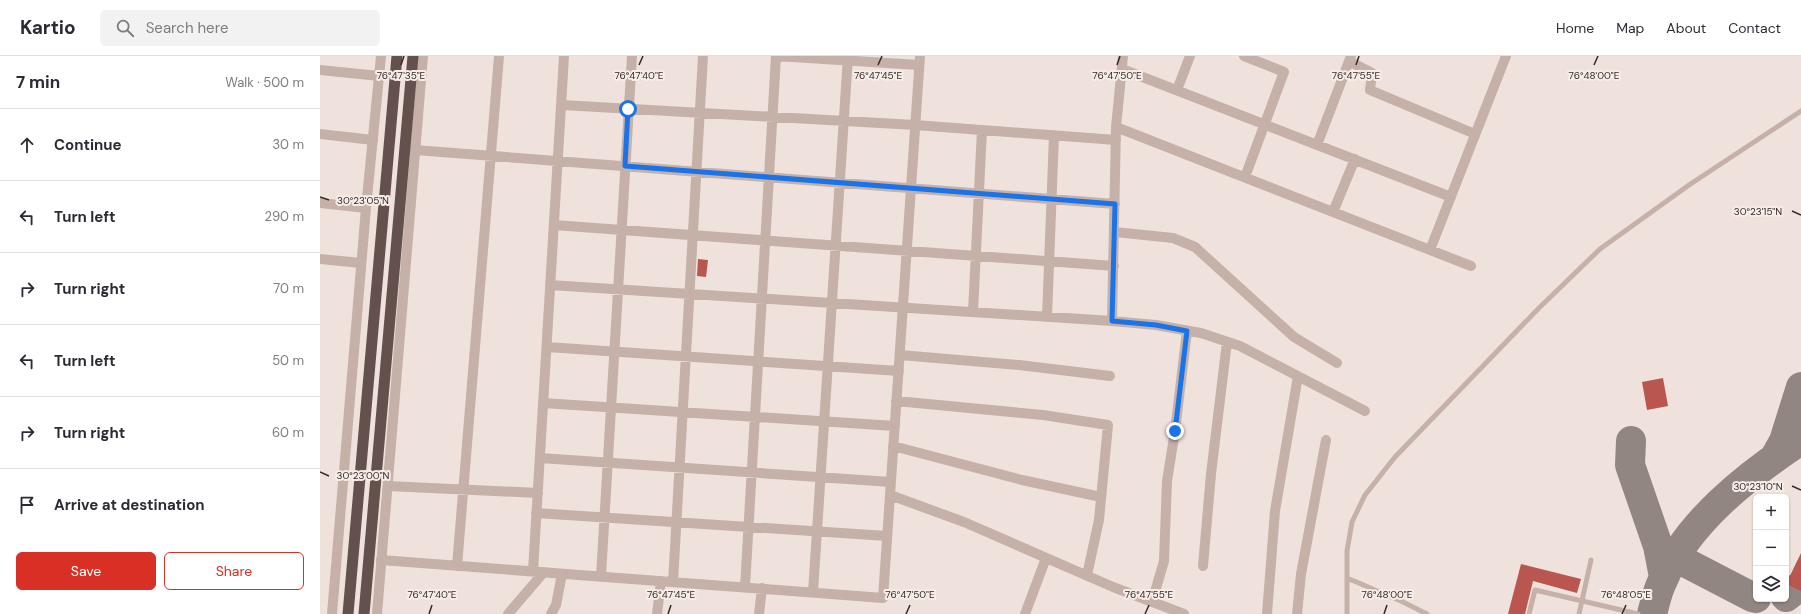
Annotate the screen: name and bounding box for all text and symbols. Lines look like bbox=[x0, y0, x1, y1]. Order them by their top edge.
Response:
search box bbox=[100, 10, 380, 46]
text: Kartio bbox=[20, 15, 76, 40]
icon: search bbox=[114, 17, 136, 39]
text: Search here bbox=[146, 18, 228, 38]
text: Home bbox=[1556, 19, 1594, 37]
text: Map bbox=[1616, 19, 1644, 37]
text: About bbox=[1666, 19, 1706, 37]
text: Contact bbox=[1728, 19, 1781, 37]
text: 76°47'35"E bbox=[377, 69, 426, 82]
text: 76°47'40"E bbox=[614, 69, 664, 82]
text: 76°47'45"E bbox=[854, 69, 902, 82]
text: 76°47'50"E bbox=[1092, 69, 1142, 82]
text: 76°47'55"E bbox=[1332, 69, 1381, 82]
text: 76°48'00"E bbox=[1569, 69, 1620, 82]
text: 7 min bbox=[16, 71, 60, 93]
text: Walk · 500 m bbox=[225, 74, 304, 91]
route start bbox=[619, 100, 637, 118]
icon: ahead bbox=[16, 134, 38, 156]
text: Continue bbox=[54, 135, 122, 155]
text: 30 m bbox=[272, 136, 304, 153]
text: 30°23'05"N bbox=[337, 194, 389, 207]
text: 30°23'15"N bbox=[1734, 205, 1782, 218]
icon: left bbox=[16, 206, 38, 228]
text: Turn left bbox=[54, 207, 115, 227]
text: 290 m bbox=[265, 208, 304, 225]
icon: right bbox=[16, 278, 38, 300]
text: Turn right bbox=[54, 279, 125, 299]
text: 70 m bbox=[273, 280, 304, 297]
icon: left bbox=[16, 350, 38, 372]
text: Turn left bbox=[54, 351, 115, 371]
text: 50 m bbox=[272, 352, 304, 369]
icon: right bbox=[16, 422, 38, 444]
route end bbox=[1166, 422, 1184, 440]
text: Turn right bbox=[54, 423, 125, 443]
text: 60 m bbox=[272, 424, 304, 441]
text: 30°23'00"N bbox=[337, 469, 390, 482]
text: 30°23'10"N bbox=[1733, 480, 1783, 493]
icon: arrive bbox=[16, 494, 38, 516]
map controls bbox=[1753, 494, 1789, 602]
button: + bbox=[1753, 494, 1789, 530]
text: Arrive at destination bbox=[54, 495, 205, 515]
button: − bbox=[1753, 530, 1789, 566]
button: Save bbox=[16, 552, 156, 590]
button: Share bbox=[164, 552, 304, 590]
button: layers bbox=[1753, 566, 1789, 602]
text: 76°47'40"E bbox=[407, 588, 457, 601]
text: 76°47'45"E bbox=[647, 588, 695, 601]
text: 76°47'50"E bbox=[885, 588, 935, 601]
text: 76°47'55"E bbox=[1125, 588, 1174, 601]
text: 76°48'00"E bbox=[1362, 588, 1413, 601]
text: 76°48'05"E bbox=[1601, 588, 1651, 601]

